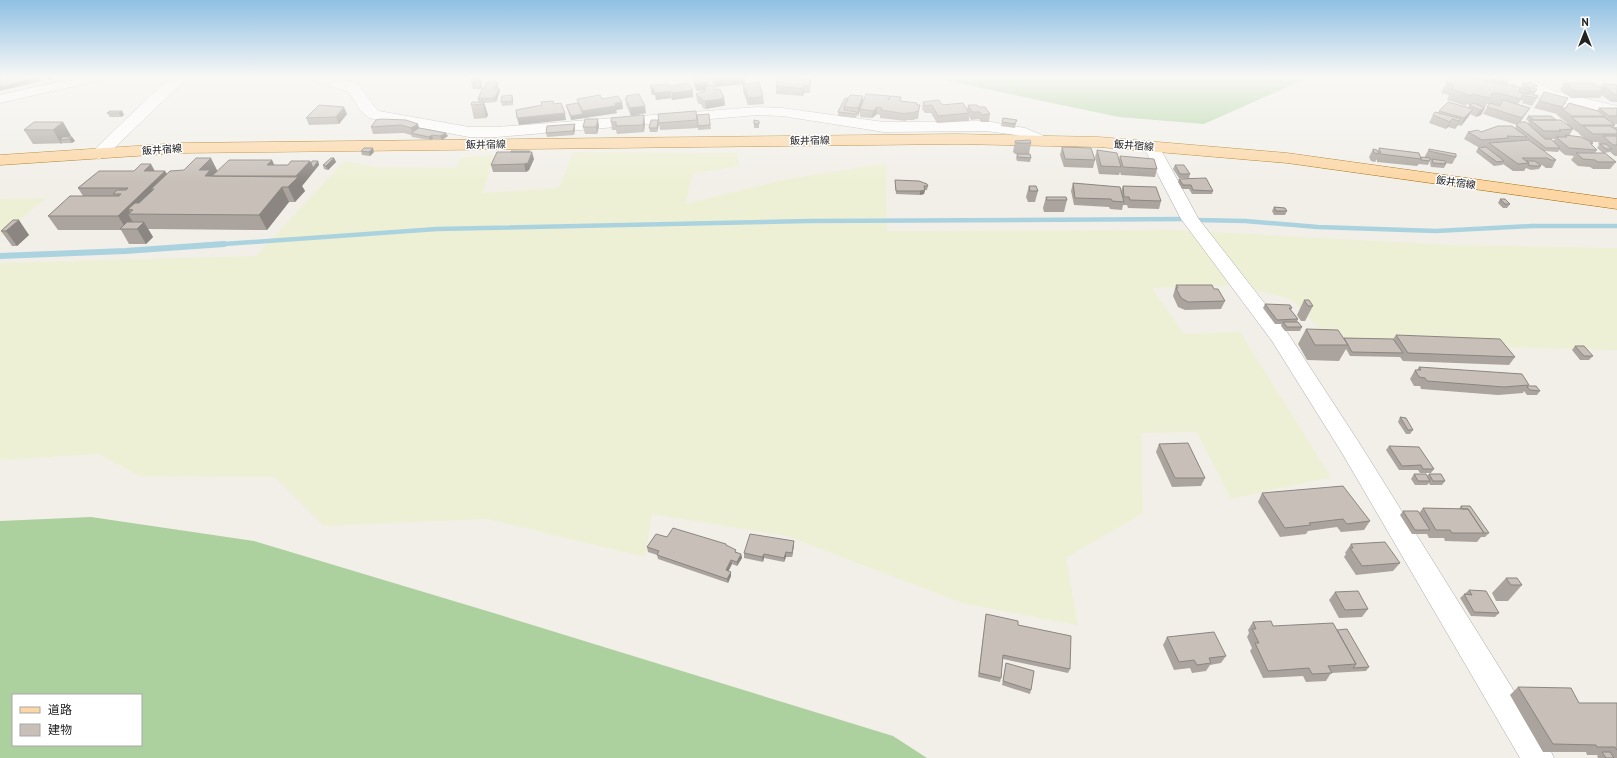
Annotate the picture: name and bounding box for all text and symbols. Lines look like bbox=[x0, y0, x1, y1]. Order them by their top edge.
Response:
north arrow bbox=[1565, 12, 1605, 52]
text: N bbox=[1581, 15, 1589, 29]
street label: 飯井宿線 bbox=[790, 134, 830, 147]
street label: 飯井宿線 bbox=[466, 138, 506, 151]
street label: 飯井宿線 bbox=[1114, 138, 1154, 153]
street label: 飯井宿線 bbox=[142, 142, 182, 157]
street label: 飯井宿線 bbox=[1435, 173, 1477, 192]
legend bbox=[12, 694, 142, 746]
text: 道路 bbox=[48, 702, 72, 717]
text: 建物 bbox=[48, 722, 72, 737]

